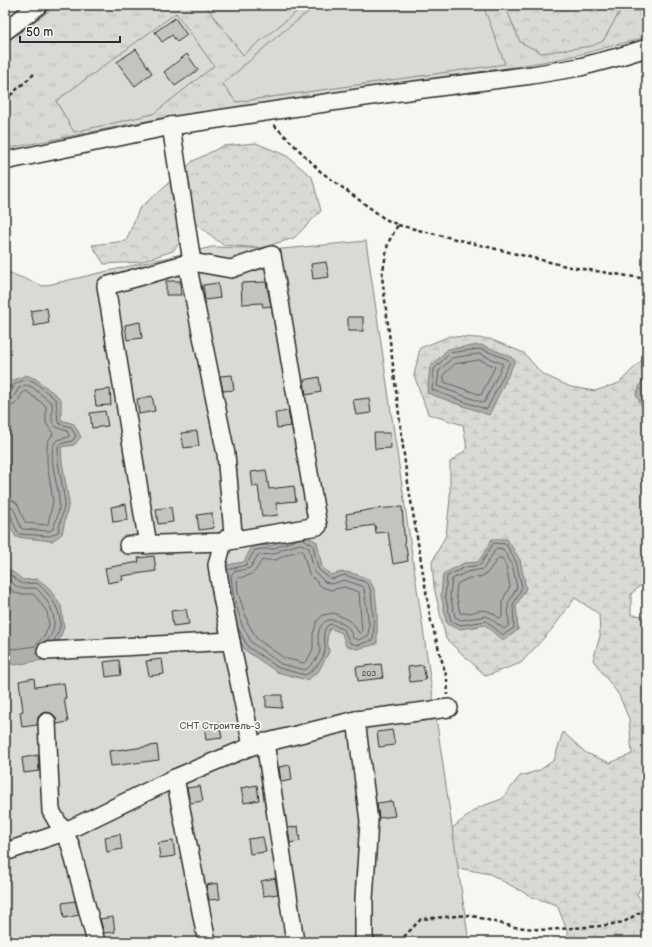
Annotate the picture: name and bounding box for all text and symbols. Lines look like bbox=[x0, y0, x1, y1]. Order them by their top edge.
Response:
scale bar bbox=[20, 18, 120, 44]
text: 50 m bbox=[26, 25, 53, 40]
house number: 203 bbox=[362, 669, 376, 678]
park label: СНТ Строитель-3 bbox=[179, 720, 261, 732]

